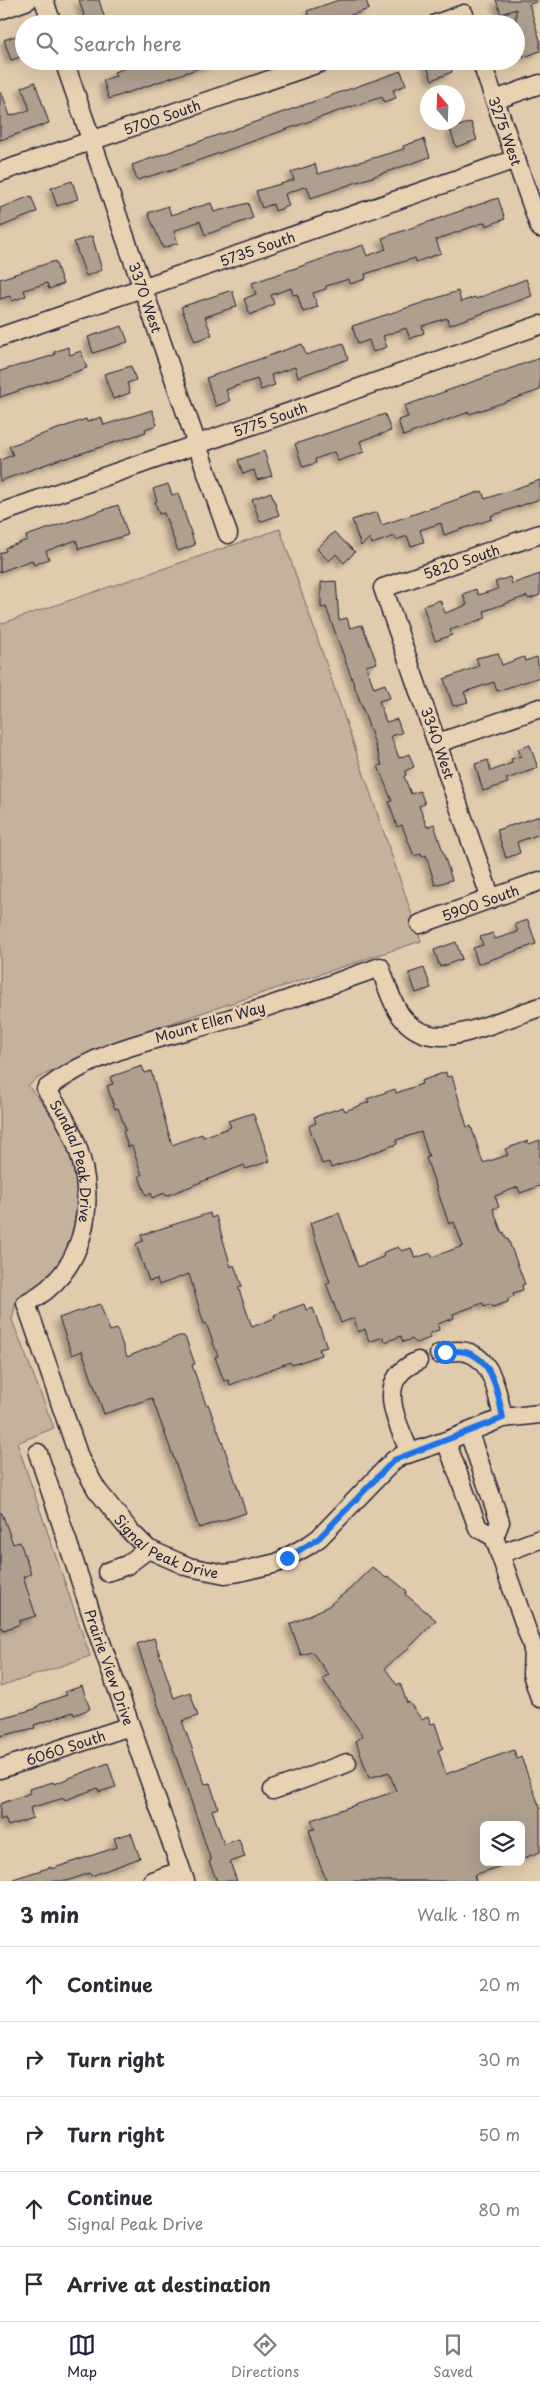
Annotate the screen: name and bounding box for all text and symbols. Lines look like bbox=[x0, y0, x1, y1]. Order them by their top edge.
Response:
search box bbox=[15, 15, 525, 70]
icon: search bbox=[33, 29, 61, 57]
text: Search here bbox=[73, 29, 182, 57]
north arrow bbox=[420, 85, 465, 130]
street label: 3275 West bbox=[484, 93, 528, 169]
street label: 5700 South bbox=[121, 94, 203, 140]
street label: 5735 South bbox=[217, 226, 298, 271]
street label: 3370 West bbox=[124, 259, 168, 336]
street label: 5775 South bbox=[230, 396, 310, 442]
street label: 5820 South bbox=[420, 538, 502, 584]
street label: 3340 West bbox=[416, 704, 460, 782]
street label: 5900 South bbox=[439, 879, 522, 926]
street label: Mount Ellen Way bbox=[152, 996, 268, 1048]
street label: Sundial Peak Drive bbox=[45, 1095, 97, 1225]
route start bbox=[434, 1341, 457, 1364]
street label: Signal Peak Drive bbox=[110, 1509, 220, 1583]
route end bbox=[276, 1547, 299, 1570]
street label: Prairie View Drive bbox=[80, 1607, 140, 1728]
street label: 6060 South bbox=[23, 1724, 108, 1770]
map controls bbox=[480, 1821, 525, 1866]
button: layers bbox=[480, 1821, 525, 1866]
text: 3 min bbox=[20, 1898, 79, 1930]
text: Walk · 180 m bbox=[417, 1902, 520, 1926]
icon: ahead bbox=[20, 1970, 48, 1998]
text: Continue bbox=[67, 1970, 153, 1998]
text: 20 m bbox=[479, 1972, 520, 1996]
icon: right bbox=[20, 2045, 48, 2073]
text: Turn right bbox=[67, 2045, 165, 2073]
text: 30 m bbox=[478, 2047, 520, 2071]
icon: right bbox=[20, 2120, 48, 2148]
text: Turn right bbox=[67, 2120, 165, 2148]
text: 50 m bbox=[479, 2122, 520, 2146]
text: Continue bbox=[67, 2183, 153, 2211]
icon: ahead bbox=[20, 2195, 48, 2223]
text: 80 m bbox=[478, 2197, 520, 2221]
text: Signal Peak Drive bbox=[67, 2211, 203, 2235]
icon: arrive bbox=[20, 2270, 48, 2298]
text: Arrive at destination bbox=[67, 2270, 271, 2298]
tab: Map bbox=[67, 2331, 97, 2382]
tab: Directions bbox=[231, 2331, 299, 2382]
tab: Saved bbox=[433, 2331, 473, 2382]

